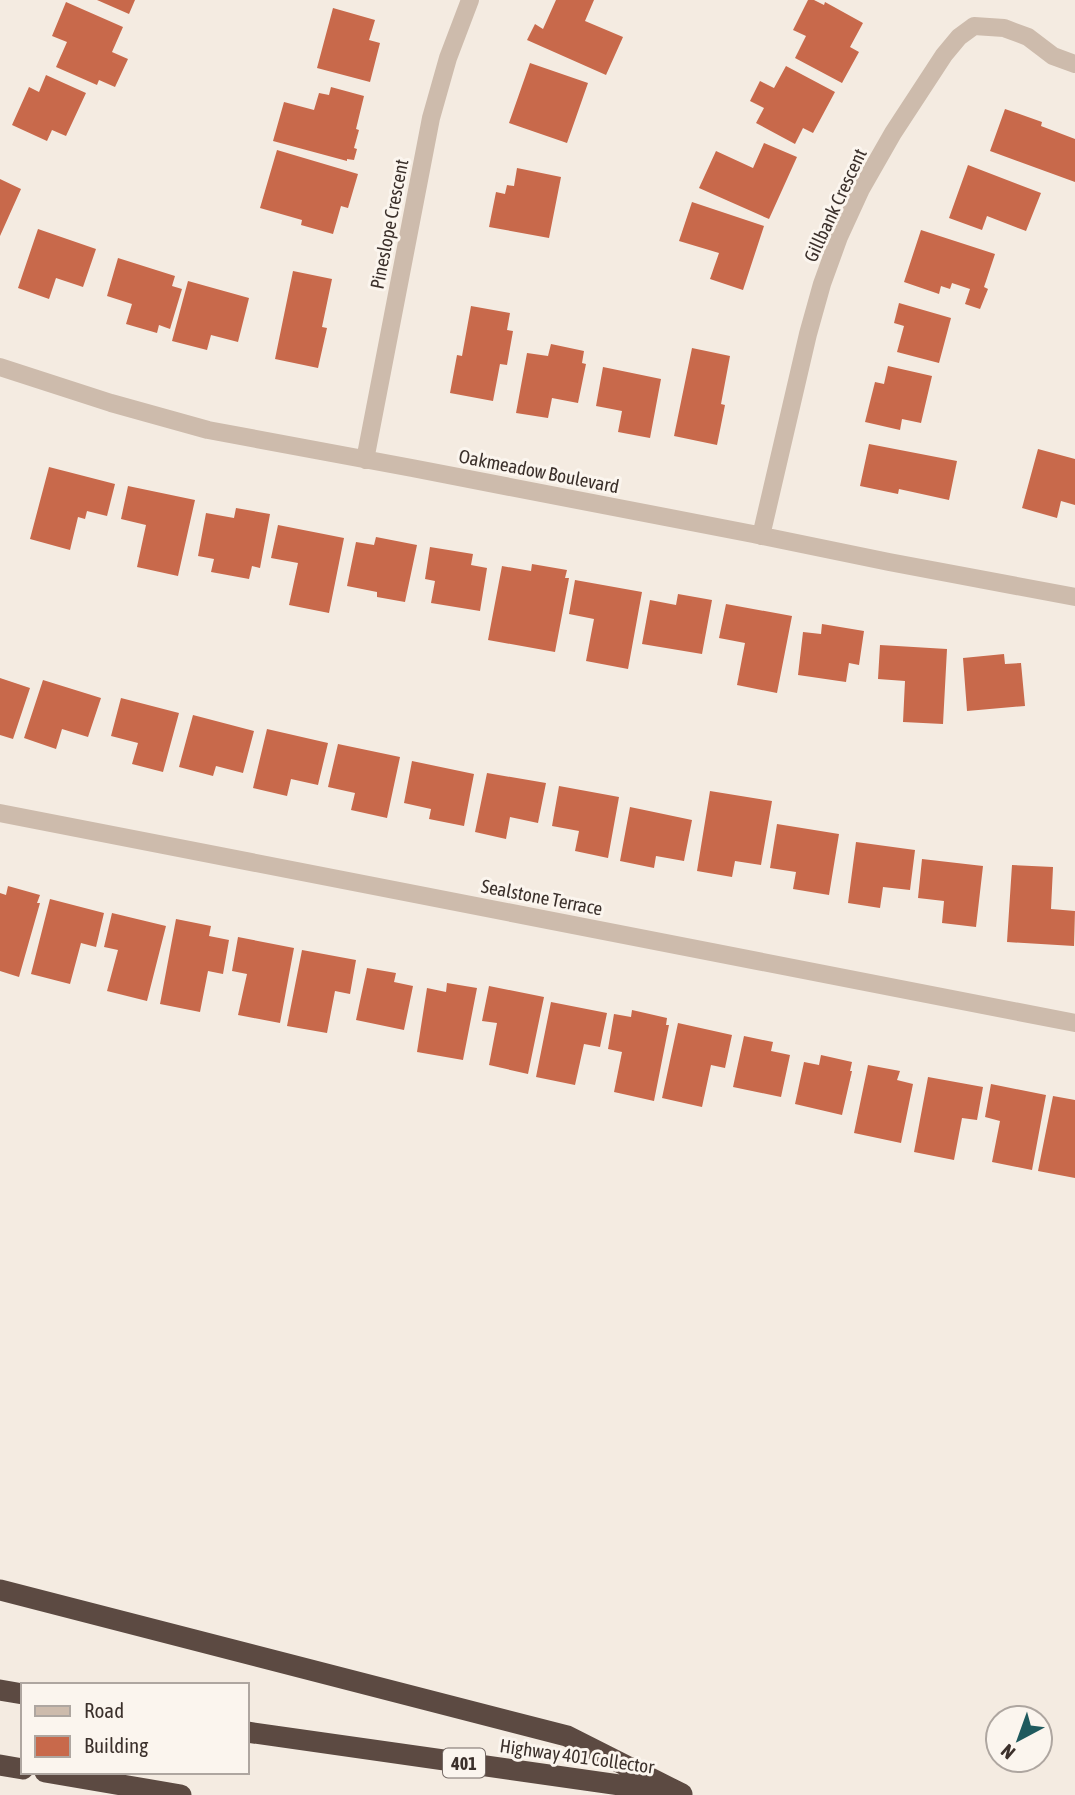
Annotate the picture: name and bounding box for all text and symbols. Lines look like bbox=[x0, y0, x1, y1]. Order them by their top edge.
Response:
street label: Gillbank Crescent bbox=[799, 145, 871, 265]
street label: Pineslope Crescent bbox=[366, 157, 412, 291]
street label: Oakmeadow Boulevard bbox=[457, 445, 621, 497]
street label: Sealstone Terrace bbox=[480, 874, 604, 920]
legend bbox=[21, 1683, 248, 1774]
text: Road bbox=[84, 1698, 124, 1722]
north arrow bbox=[984, 1704, 1054, 1774]
text: Building bbox=[84, 1733, 148, 1757]
street label: Highway 401 Collector bbox=[499, 1734, 656, 1778]
text: N bbox=[996, 1740, 1019, 1764]
road number: 401 bbox=[443, 1748, 485, 1778]

